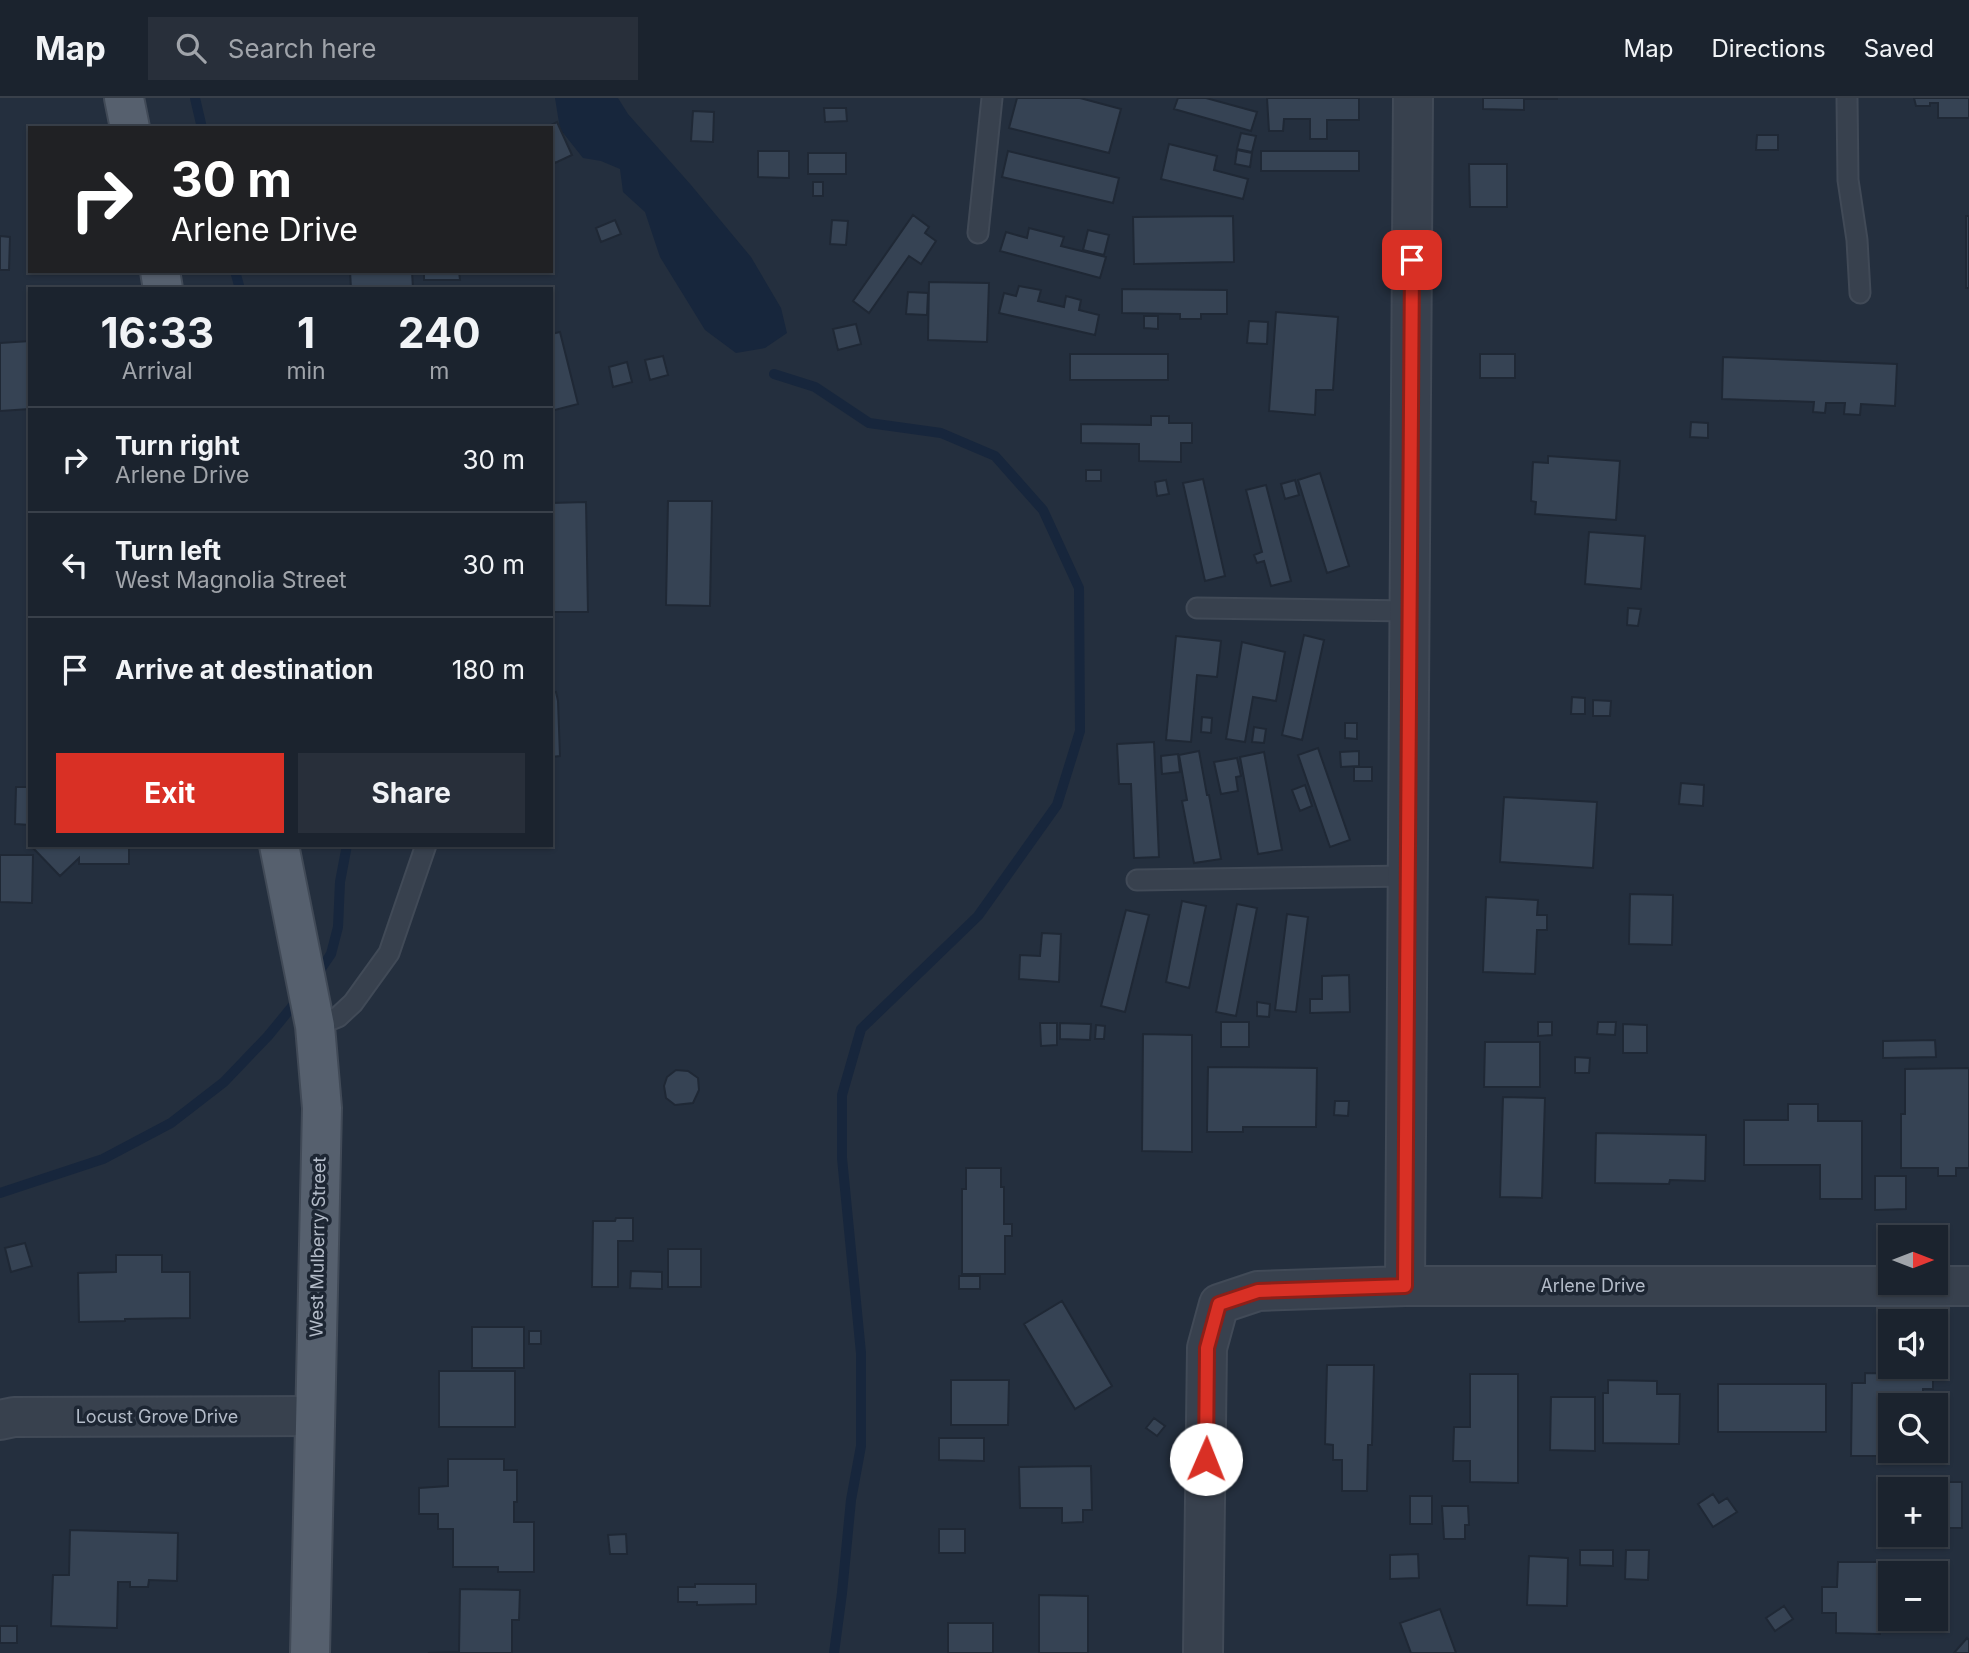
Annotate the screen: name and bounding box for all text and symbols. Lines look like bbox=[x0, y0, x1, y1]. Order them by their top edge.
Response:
search box bbox=[148, 17, 638, 80]
text: Map bbox=[35, 28, 106, 68]
icon: search bbox=[172, 29, 210, 67]
text: Search here bbox=[228, 33, 376, 64]
text: Map bbox=[1624, 34, 1673, 63]
text: Directions bbox=[1711, 34, 1826, 63]
text: Saved bbox=[1864, 34, 1934, 63]
text: 30 m bbox=[171, 150, 292, 209]
icon: right bbox=[56, 154, 147, 245]
text: Arlene Drive bbox=[171, 210, 358, 249]
pin bbox=[1382, 230, 1442, 290]
icon: arrive bbox=[1393, 241, 1431, 279]
text: 16:33 bbox=[100, 307, 214, 358]
text: 1 bbox=[297, 307, 315, 358]
text: 240 bbox=[398, 307, 481, 358]
text: Arrival bbox=[122, 357, 193, 385]
text: min bbox=[286, 357, 326, 385]
text: m bbox=[429, 357, 449, 385]
text: Turn right bbox=[115, 430, 240, 461]
icon: right bbox=[56, 441, 94, 479]
text: 30 m bbox=[462, 444, 525, 475]
text: Arlene Drive bbox=[115, 461, 249, 489]
text: Turn left bbox=[115, 535, 221, 566]
icon: left bbox=[56, 546, 94, 584]
text: 30 m bbox=[462, 549, 525, 580]
text: West Magnolia Street bbox=[115, 566, 347, 594]
icon: arrive bbox=[56, 651, 94, 689]
text: Arrive at destination bbox=[115, 654, 374, 685]
text: 180 m bbox=[452, 654, 525, 685]
button: Exit bbox=[56, 753, 284, 833]
button: Share bbox=[298, 753, 525, 833]
street label: West Mulberry Street bbox=[305, 1156, 330, 1337]
north arrow bbox=[1878, 1225, 1948, 1295]
map controls bbox=[1878, 1225, 1948, 1631]
street label: Arlene Drive bbox=[1540, 1275, 1646, 1296]
button: sound bbox=[1878, 1309, 1948, 1379]
button: search bbox=[1878, 1393, 1948, 1463]
street label: Locust Grove Drive bbox=[76, 1406, 238, 1427]
position arrow bbox=[1169, 1422, 1243, 1496]
button: + bbox=[1878, 1477, 1948, 1547]
button: − bbox=[1878, 1561, 1948, 1631]

